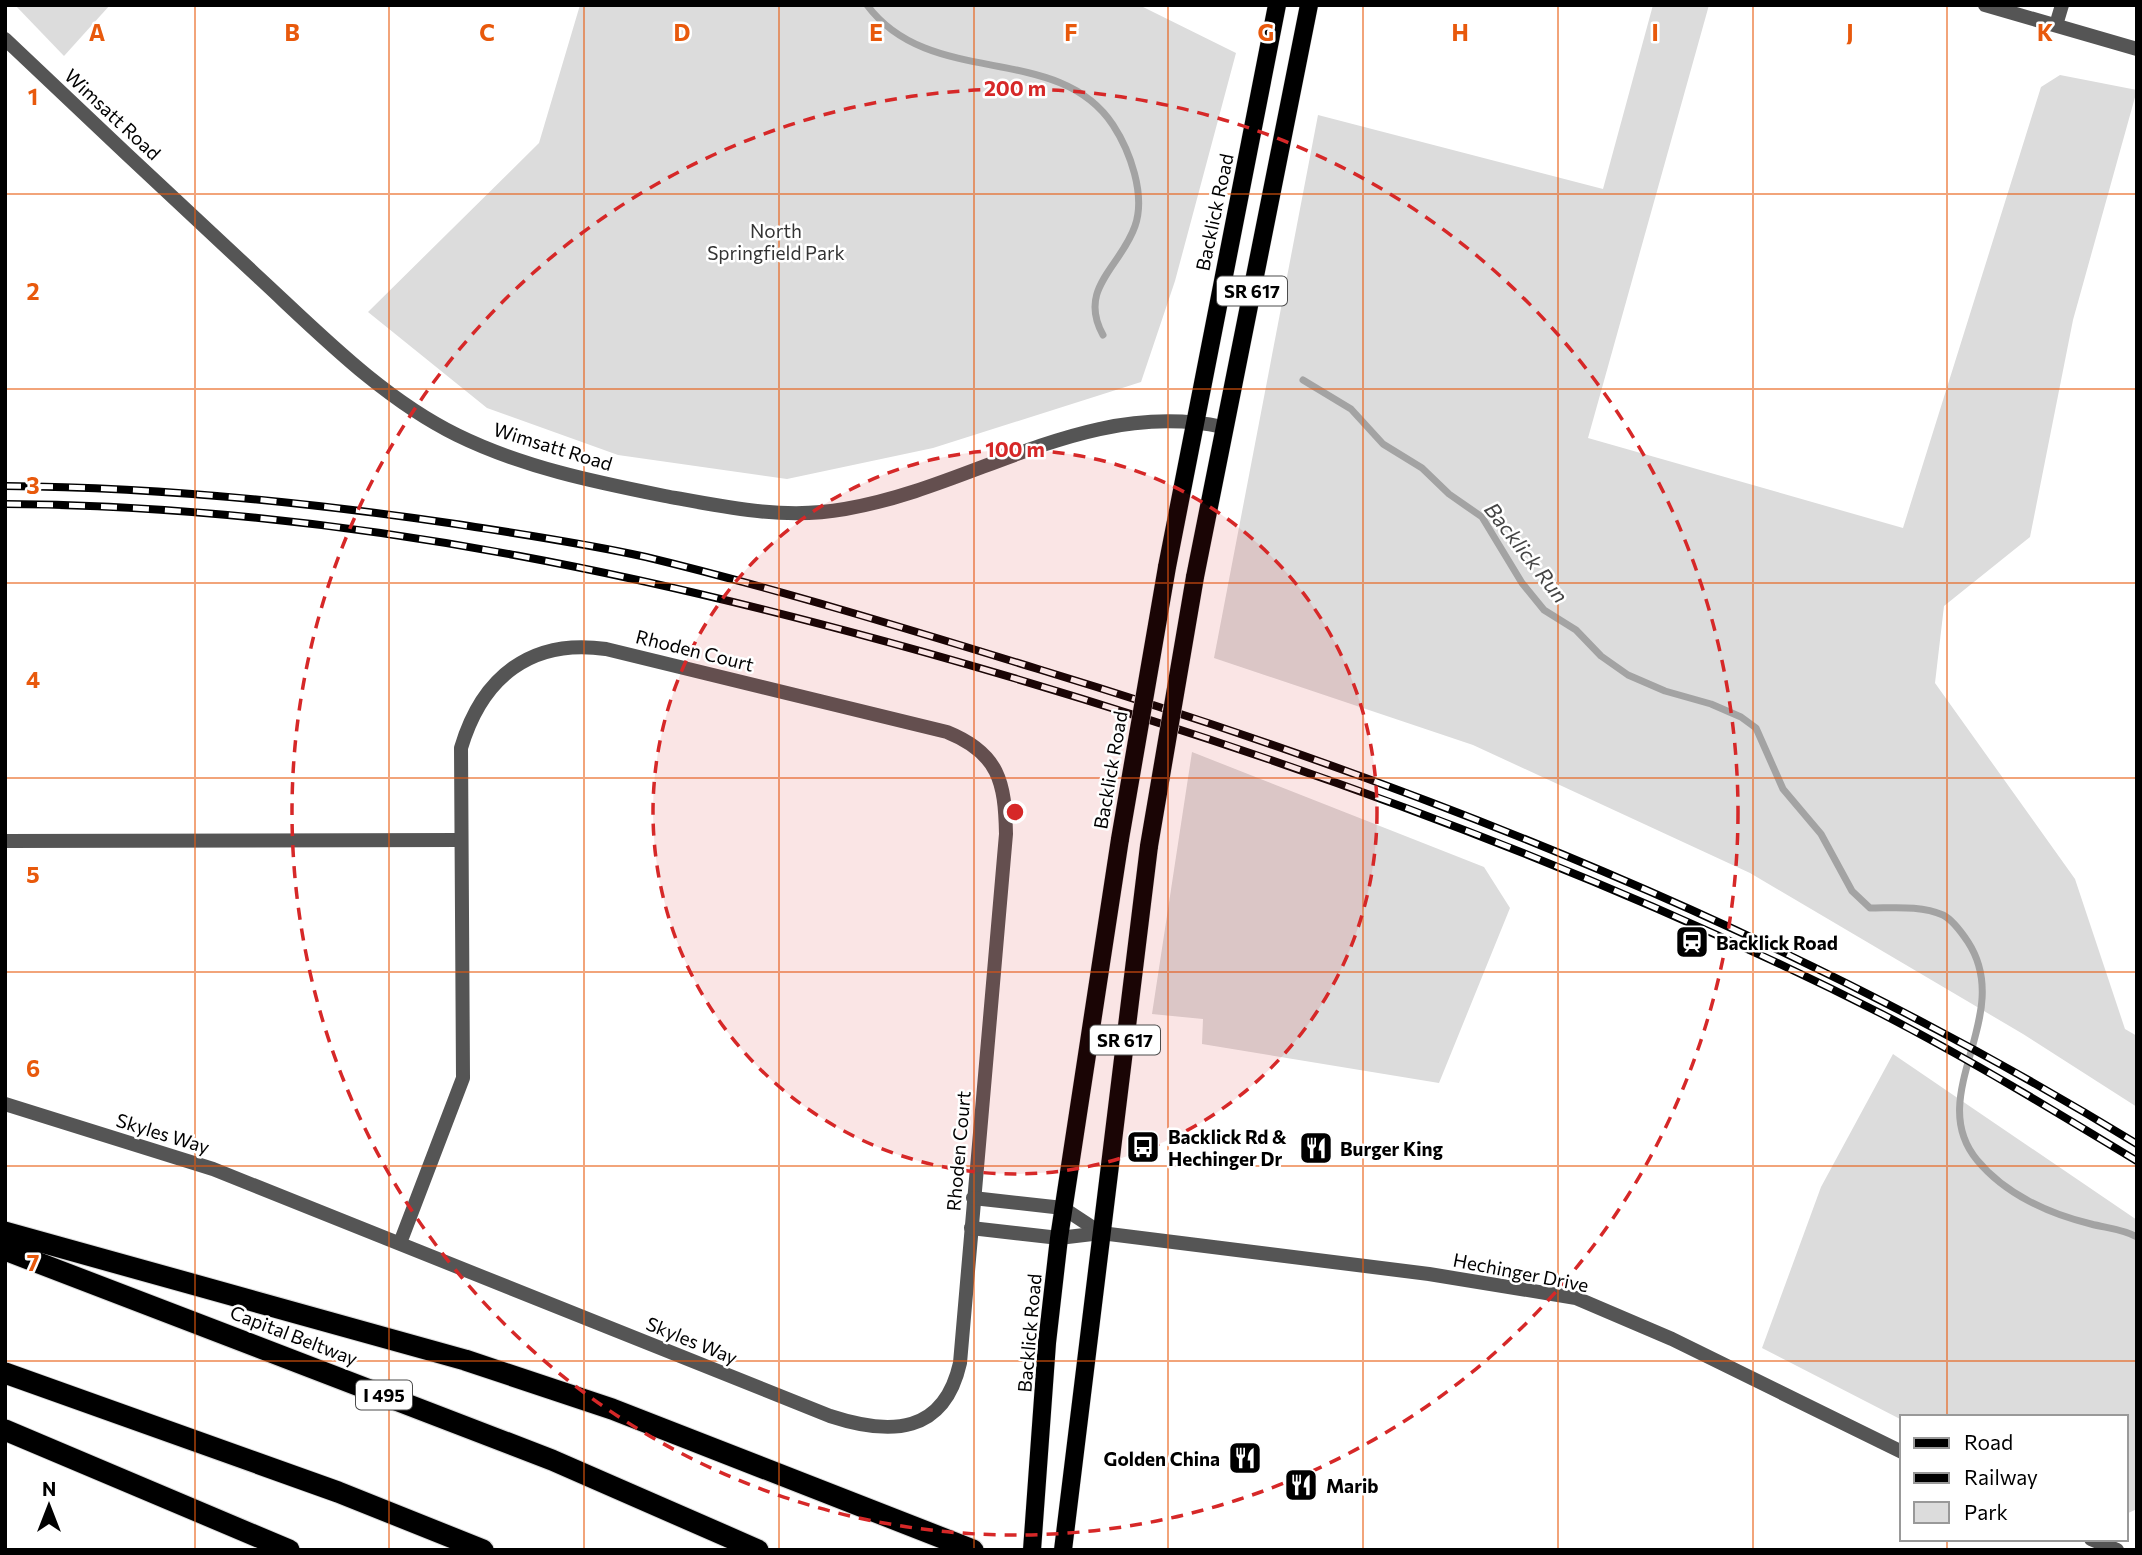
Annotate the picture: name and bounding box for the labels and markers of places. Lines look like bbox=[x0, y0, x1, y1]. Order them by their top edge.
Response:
centre of rings bbox=[1003, 800, 1027, 824]
station icon: Backlick Road bbox=[1673, 923, 1711, 961]
place label: Backlick Road bbox=[1716, 931, 1838, 954]
place label: Backlick Rd & Hechinger Dr bbox=[1168, 1125, 1287, 1170]
bus stop icon: Backlick Rd & Hechinger Dr bbox=[1124, 1128, 1162, 1166]
restaurant icon: Burger King bbox=[1297, 1129, 1335, 1167]
place label: Burger King bbox=[1340, 1137, 1444, 1160]
restaurant icon: Golden China bbox=[1226, 1439, 1264, 1477]
place label: Golden China bbox=[1104, 1447, 1220, 1470]
restaurant icon: Marib bbox=[1282, 1466, 1320, 1504]
place label: Marib bbox=[1326, 1474, 1379, 1497]

